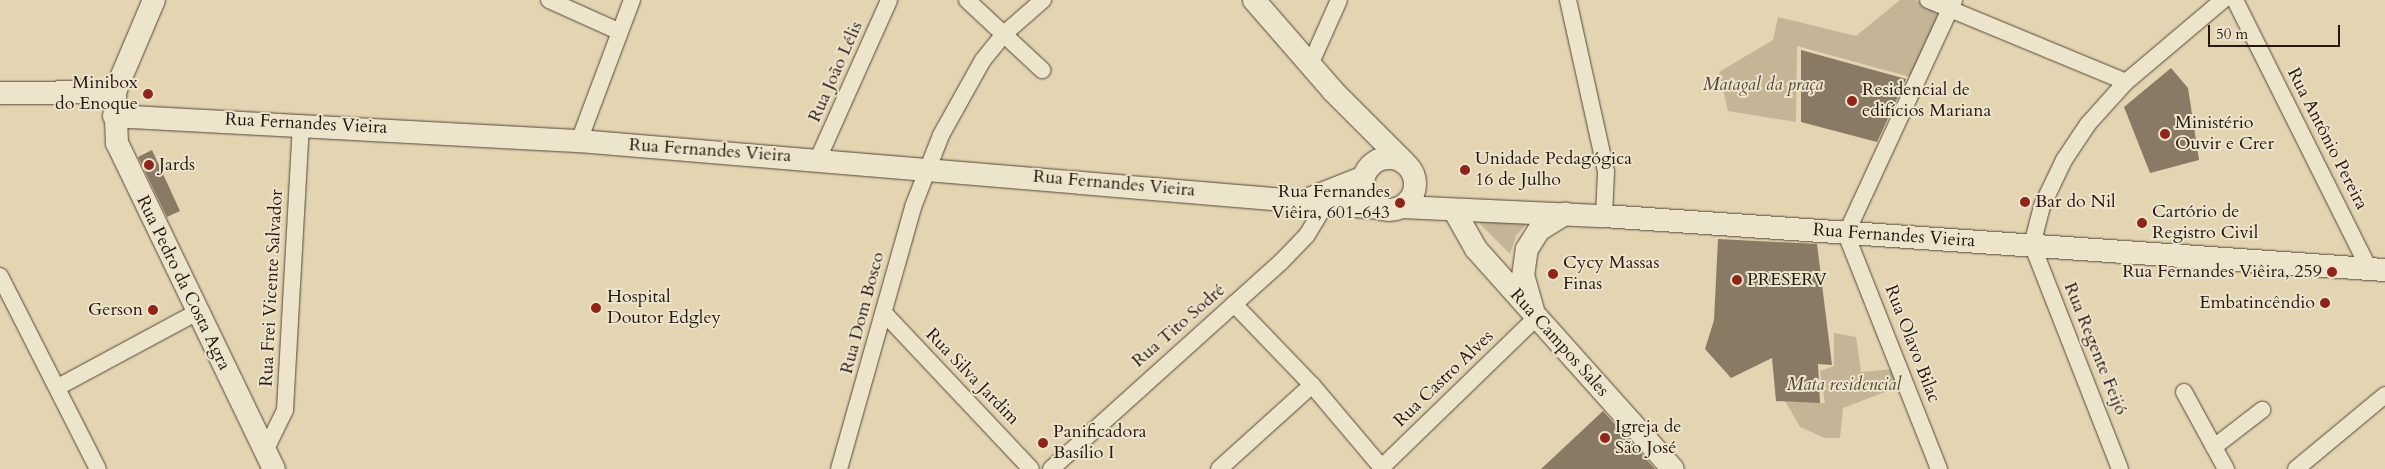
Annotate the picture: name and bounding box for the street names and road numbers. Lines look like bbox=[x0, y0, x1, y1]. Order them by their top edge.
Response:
street label: Rua João Lélis bbox=[804, 18, 868, 126]
street label: Rua Antônio Pereira bbox=[2282, 64, 2372, 214]
street label: Rua Fernandes Vieira bbox=[224, 109, 388, 139]
street label: Rua Fernandes Vieira bbox=[628, 135, 792, 167]
street label: Rua Fernandes Vieira bbox=[1032, 166, 1196, 202]
street label: Rua Frei Vicente Salvador bbox=[256, 189, 288, 387]
street label: Rua Pedro da Costa Agra bbox=[131, 192, 235, 374]
street label: Rua Fernandes Vieira bbox=[1812, 220, 1976, 252]
street label: Rua Dom Bosco bbox=[836, 250, 890, 376]
street label: Rua Tito Sodré bbox=[1128, 280, 1230, 372]
street label: Rua Regente Feijó bbox=[2059, 280, 2131, 418]
street label: Rua Olavo Bilac bbox=[1880, 282, 1944, 406]
street label: Rua Campos Sales bbox=[1505, 285, 1613, 401]
street label: Rua Silva Jardim bbox=[921, 324, 1023, 430]
street label: Rua Castro Alves bbox=[1390, 326, 1498, 432]

